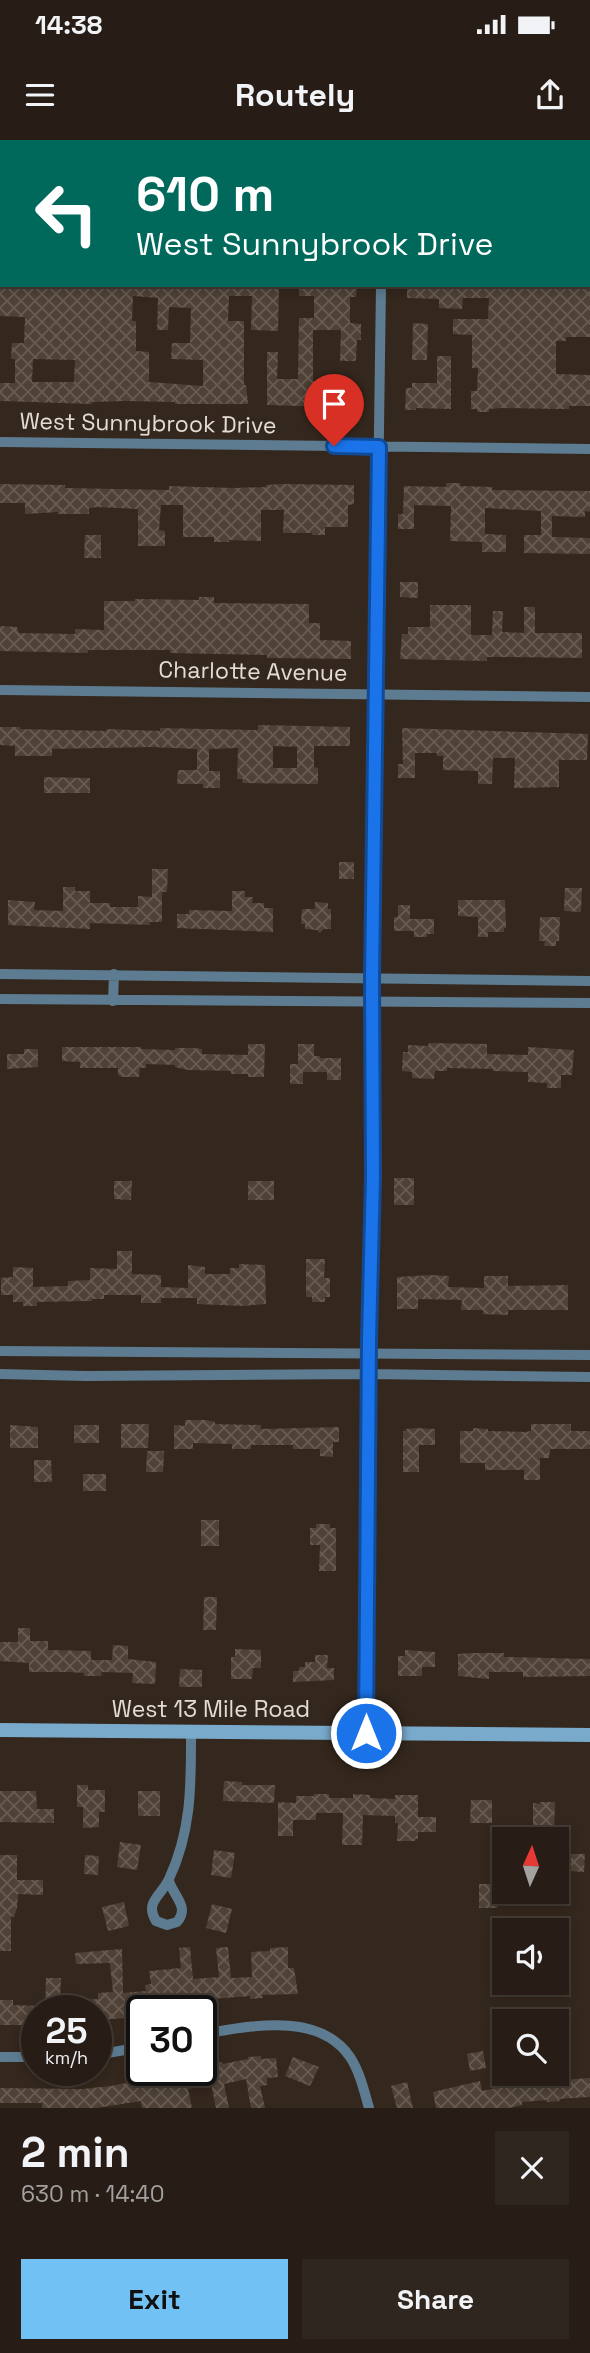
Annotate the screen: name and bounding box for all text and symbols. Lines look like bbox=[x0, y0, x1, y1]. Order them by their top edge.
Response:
text: 14:38 bbox=[35, 8, 102, 42]
text: Routely bbox=[235, 75, 355, 115]
icon: menu bbox=[21, 76, 59, 114]
icon: share bbox=[531, 76, 569, 114]
text: 610 m bbox=[136, 163, 274, 225]
icon: left bbox=[21, 168, 112, 259]
text: West Sunnybrook Drive bbox=[136, 224, 493, 264]
pin bbox=[304, 374, 364, 446]
icon: arrive bbox=[315, 385, 353, 423]
street label: West Sunnybrook Drive bbox=[19, 406, 277, 440]
street label: Charlotte Avenue bbox=[158, 654, 348, 688]
street label: West 13 Mile Road bbox=[112, 1694, 310, 1724]
position arrow bbox=[329, 1696, 403, 1770]
north arrow bbox=[492, 1827, 569, 1904]
map controls bbox=[492, 1827, 569, 2086]
button: sound bbox=[492, 1918, 569, 1995]
speed limit sign: 30 bbox=[126, 1995, 217, 2086]
text: 25 bbox=[46, 2009, 87, 2053]
button: search bbox=[492, 2009, 569, 2086]
text: km/h bbox=[45, 2046, 88, 2069]
text: 2 min bbox=[21, 2126, 130, 2179]
button: close bbox=[495, 2131, 569, 2205]
text: 630 m · 14:40 bbox=[21, 2179, 164, 2209]
button: Exit bbox=[21, 2259, 288, 2339]
button: Share bbox=[302, 2259, 569, 2339]

